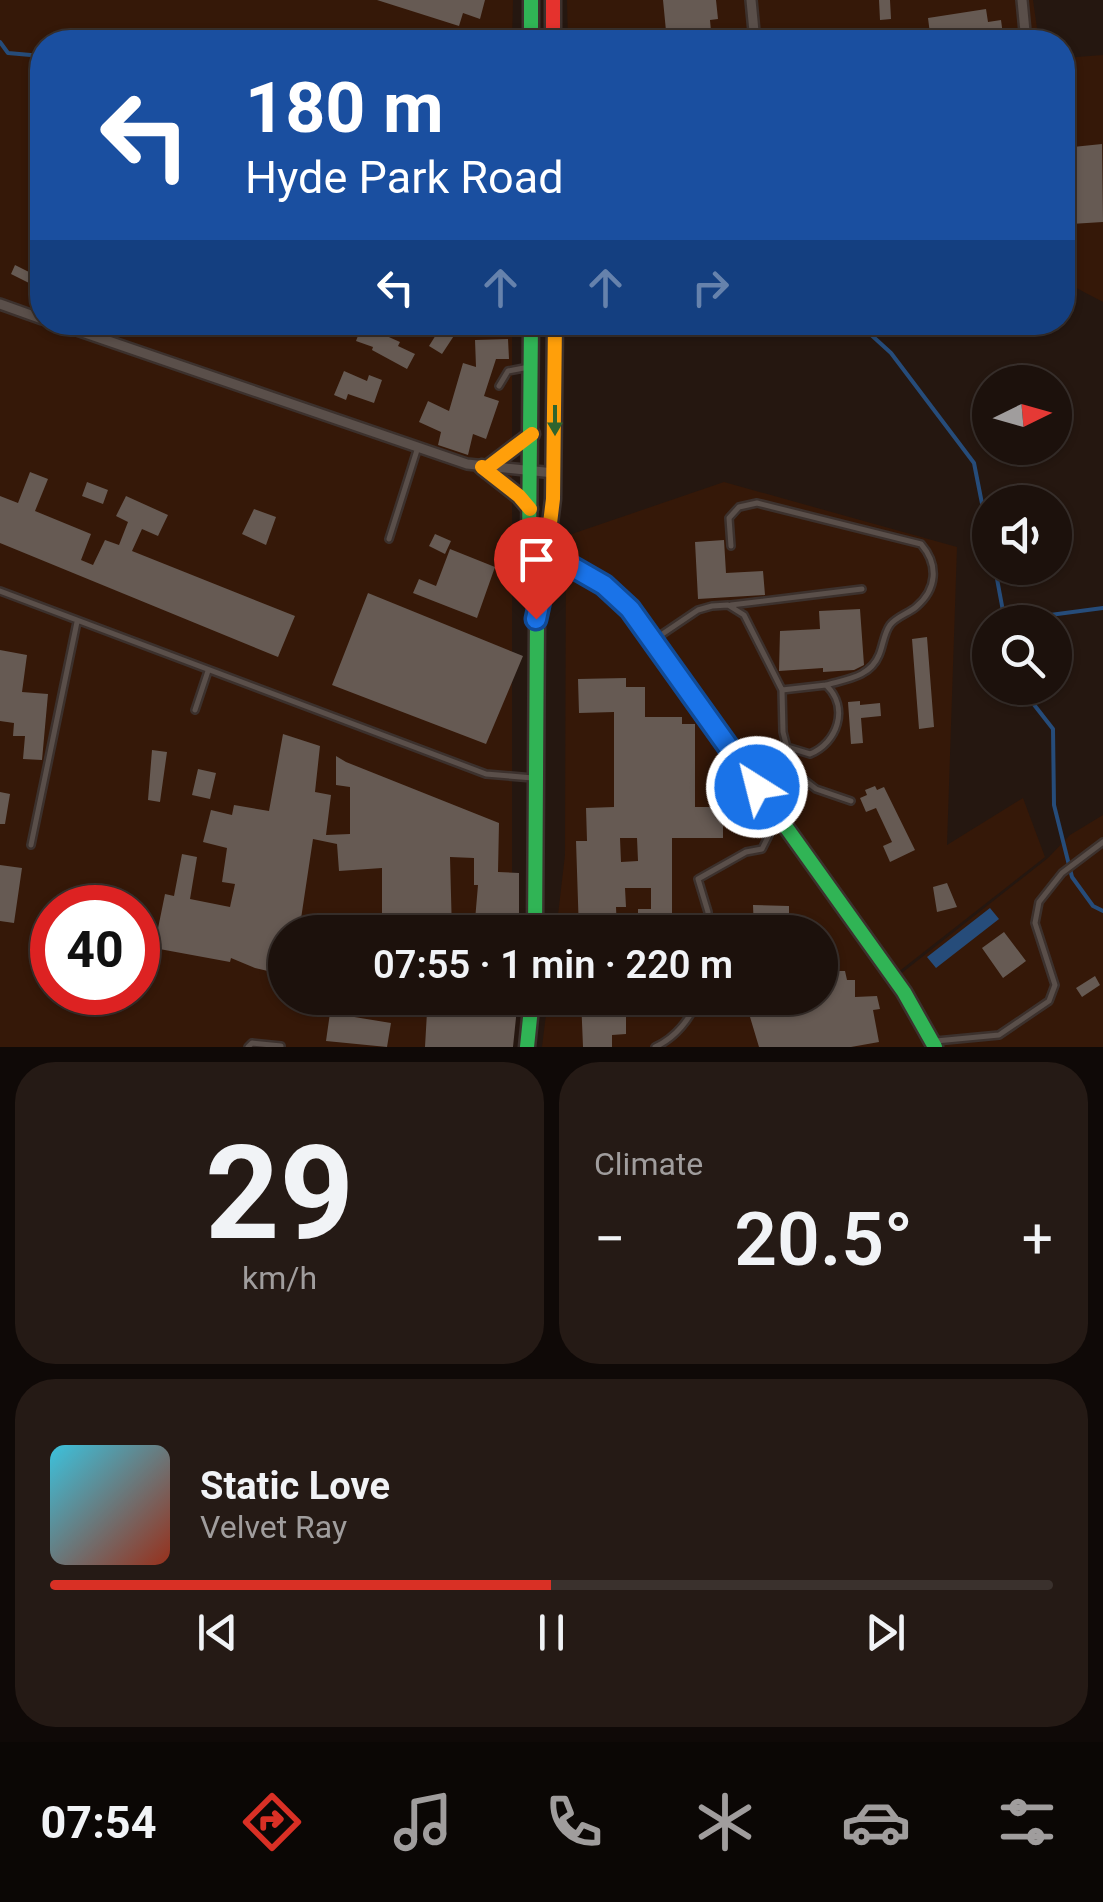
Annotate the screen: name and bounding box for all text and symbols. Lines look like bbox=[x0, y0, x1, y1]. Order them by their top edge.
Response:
text: 180 m bbox=[245, 67, 444, 149]
icon: left bbox=[80, 70, 210, 200]
text: Hyde Park Road bbox=[245, 151, 564, 204]
icon: left bbox=[368, 260, 423, 315]
icon: ahead bbox=[473, 260, 528, 315]
icon: ahead bbox=[578, 260, 633, 315]
icon: right bbox=[683, 260, 738, 315]
north arrow bbox=[972, 365, 1072, 465]
map controls bbox=[972, 365, 1072, 705]
one-way arrow bbox=[546, 404, 562, 436]
button: sound bbox=[972, 485, 1072, 585]
pin bbox=[494, 517, 579, 620]
icon: arrive bbox=[509, 532, 564, 587]
button: search bbox=[972, 605, 1072, 705]
position arrow bbox=[705, 735, 809, 839]
speed limit sign: 40 bbox=[30, 885, 160, 1015]
text: 07:55 · 1 min · 220 m bbox=[373, 943, 733, 987]
text: 29 bbox=[205, 1117, 354, 1270]
text: Climate bbox=[594, 1145, 703, 1183]
text: 20.5° bbox=[734, 1195, 913, 1283]
text: − bbox=[594, 1207, 625, 1271]
text: + bbox=[1022, 1207, 1053, 1271]
text: km/h bbox=[242, 1259, 317, 1297]
text: Static Love bbox=[200, 1464, 390, 1508]
text: Velvet Ray bbox=[200, 1508, 347, 1546]
icon: previous bbox=[190, 1605, 245, 1660]
icon: pause bbox=[524, 1605, 579, 1660]
icon: next bbox=[858, 1605, 913, 1660]
icon: directions bbox=[237, 1787, 307, 1857]
icon: music bbox=[388, 1787, 458, 1857]
icon: phone bbox=[539, 1787, 609, 1857]
icon: climate bbox=[690, 1787, 760, 1857]
icon: car bbox=[841, 1787, 911, 1857]
icon: filters bbox=[992, 1787, 1062, 1857]
text: 07:54 bbox=[41, 1796, 156, 1849]

